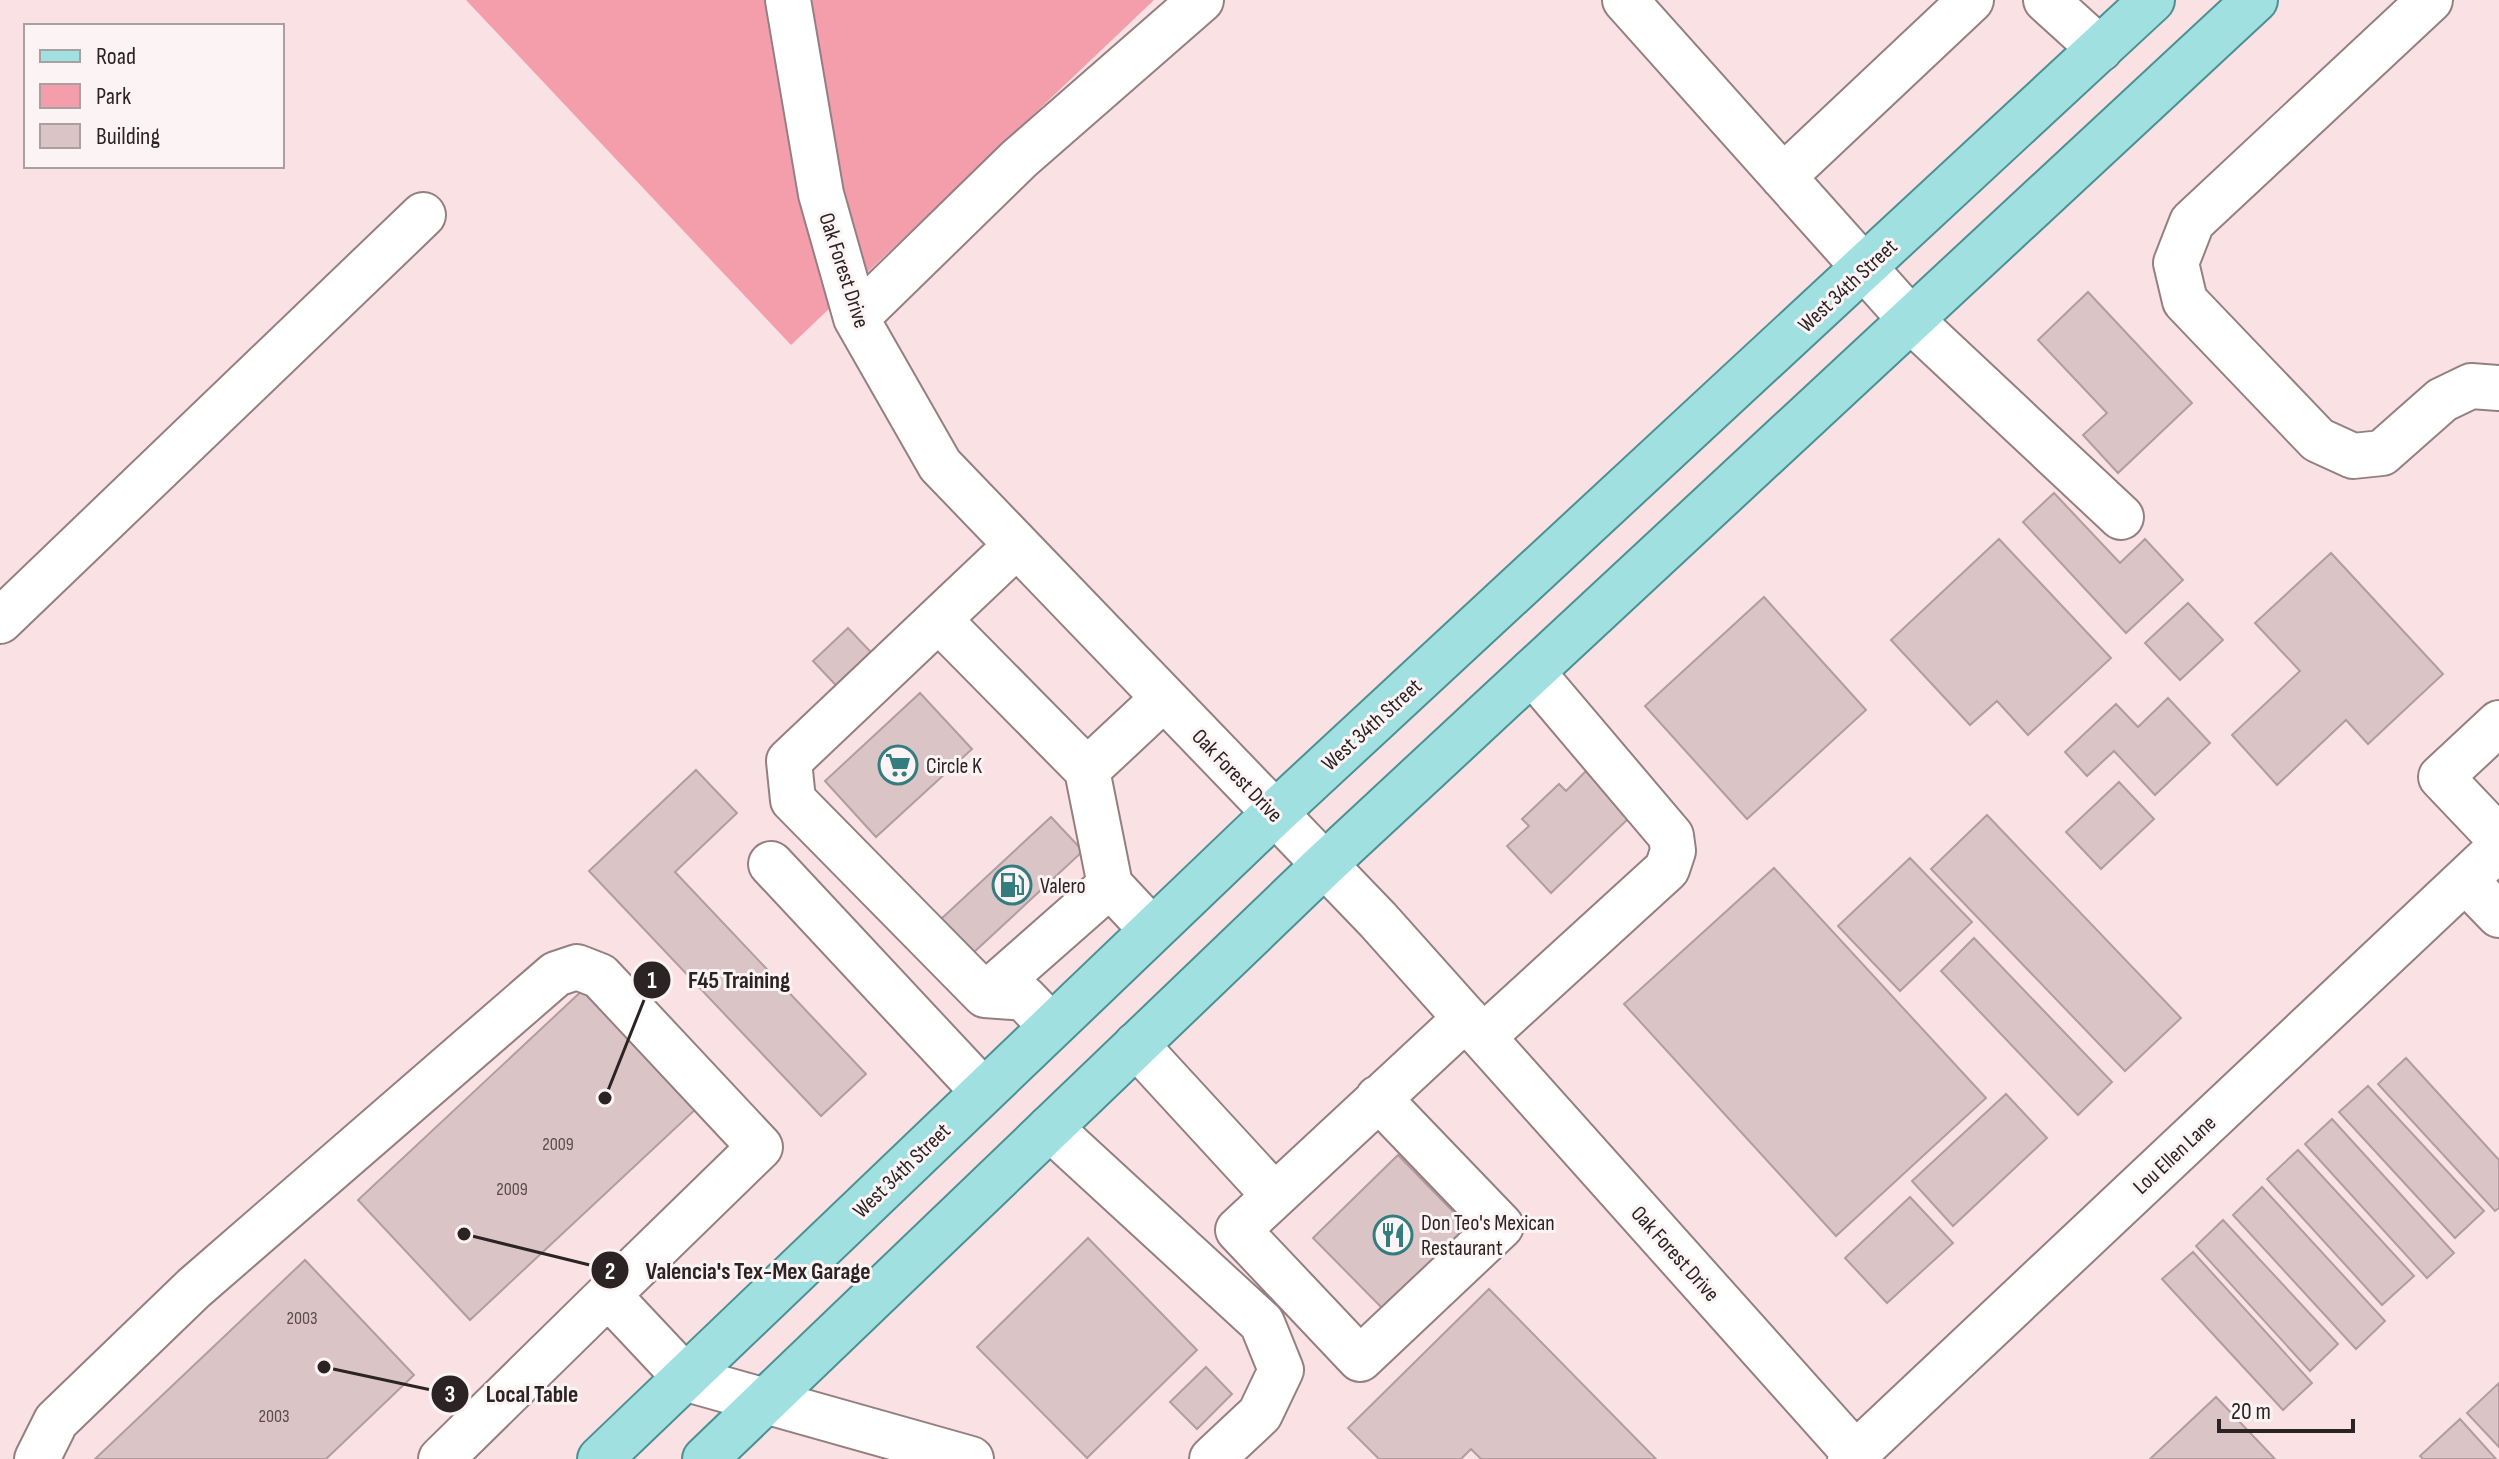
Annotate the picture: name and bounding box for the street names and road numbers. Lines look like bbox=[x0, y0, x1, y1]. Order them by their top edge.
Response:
street label: Oak Forest Drive bbox=[812, 209, 875, 331]
street label: West 34th Street bbox=[1793, 233, 1903, 339]
street label: West 34th Street bbox=[1316, 673, 1428, 777]
street label: Oak Forest Drive bbox=[1186, 724, 1288, 828]
street label: Lou Ellen Lane bbox=[2128, 1110, 2222, 1200]
street label: West 34th Street bbox=[848, 1118, 957, 1224]
street label: Oak Forest Drive bbox=[1625, 1201, 1725, 1307]

